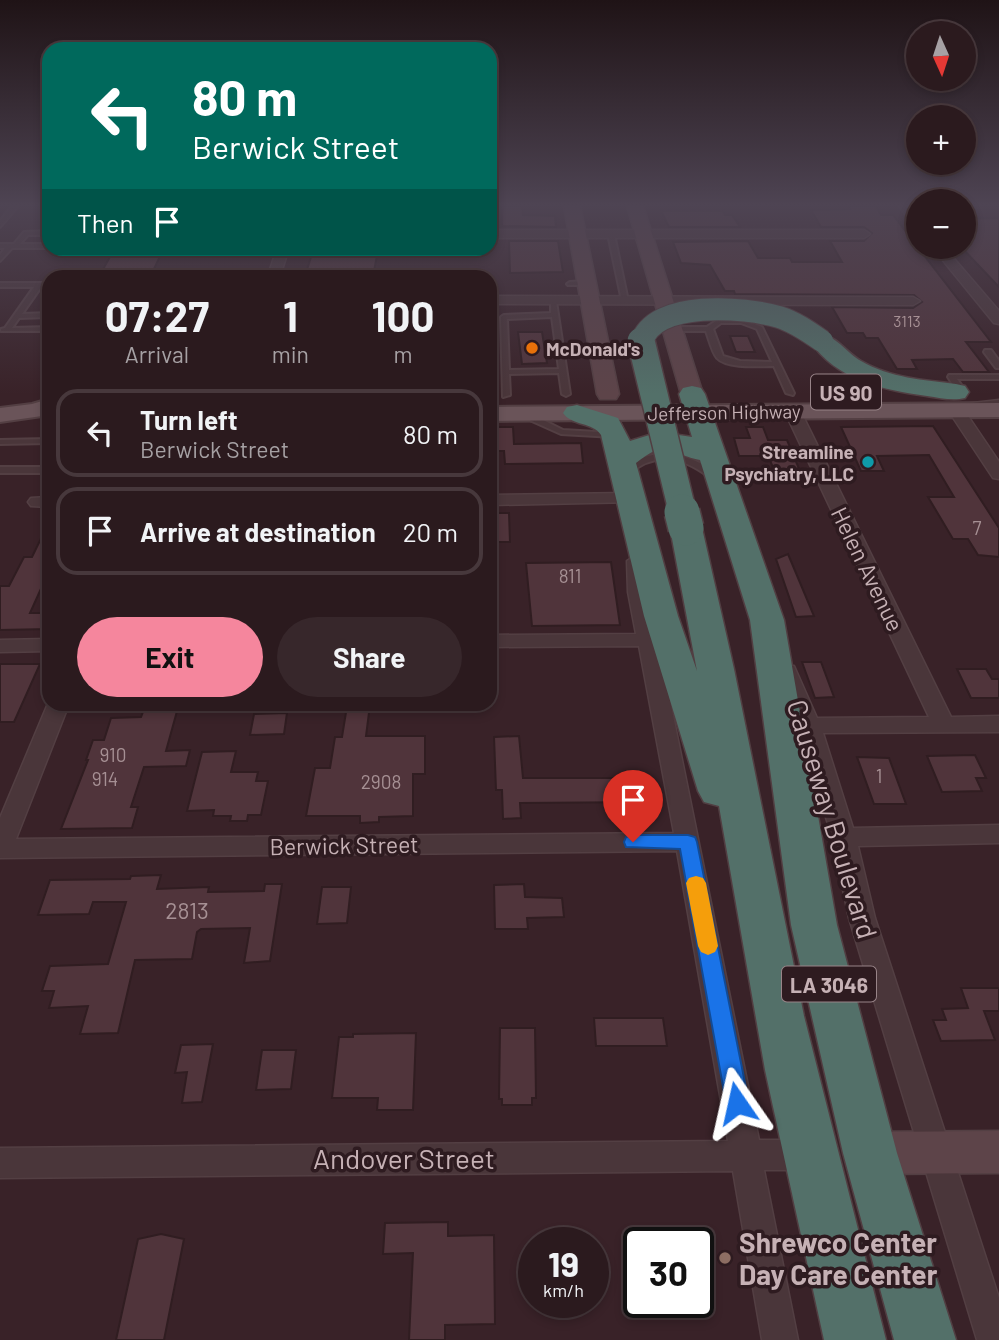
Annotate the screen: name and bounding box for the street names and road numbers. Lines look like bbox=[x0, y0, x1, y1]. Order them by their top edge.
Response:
road number: US 90 bbox=[811, 374, 881, 410]
street label: Jefferson Highway bbox=[647, 399, 801, 425]
street label: Helen Avenue bbox=[826, 502, 910, 636]
street label: Causeway Boulevard bbox=[780, 695, 886, 943]
street label: Berwick Street bbox=[269, 830, 419, 860]
road number: LA 3046 bbox=[782, 967, 876, 1002]
street label: Andover Street bbox=[313, 1141, 495, 1175]

